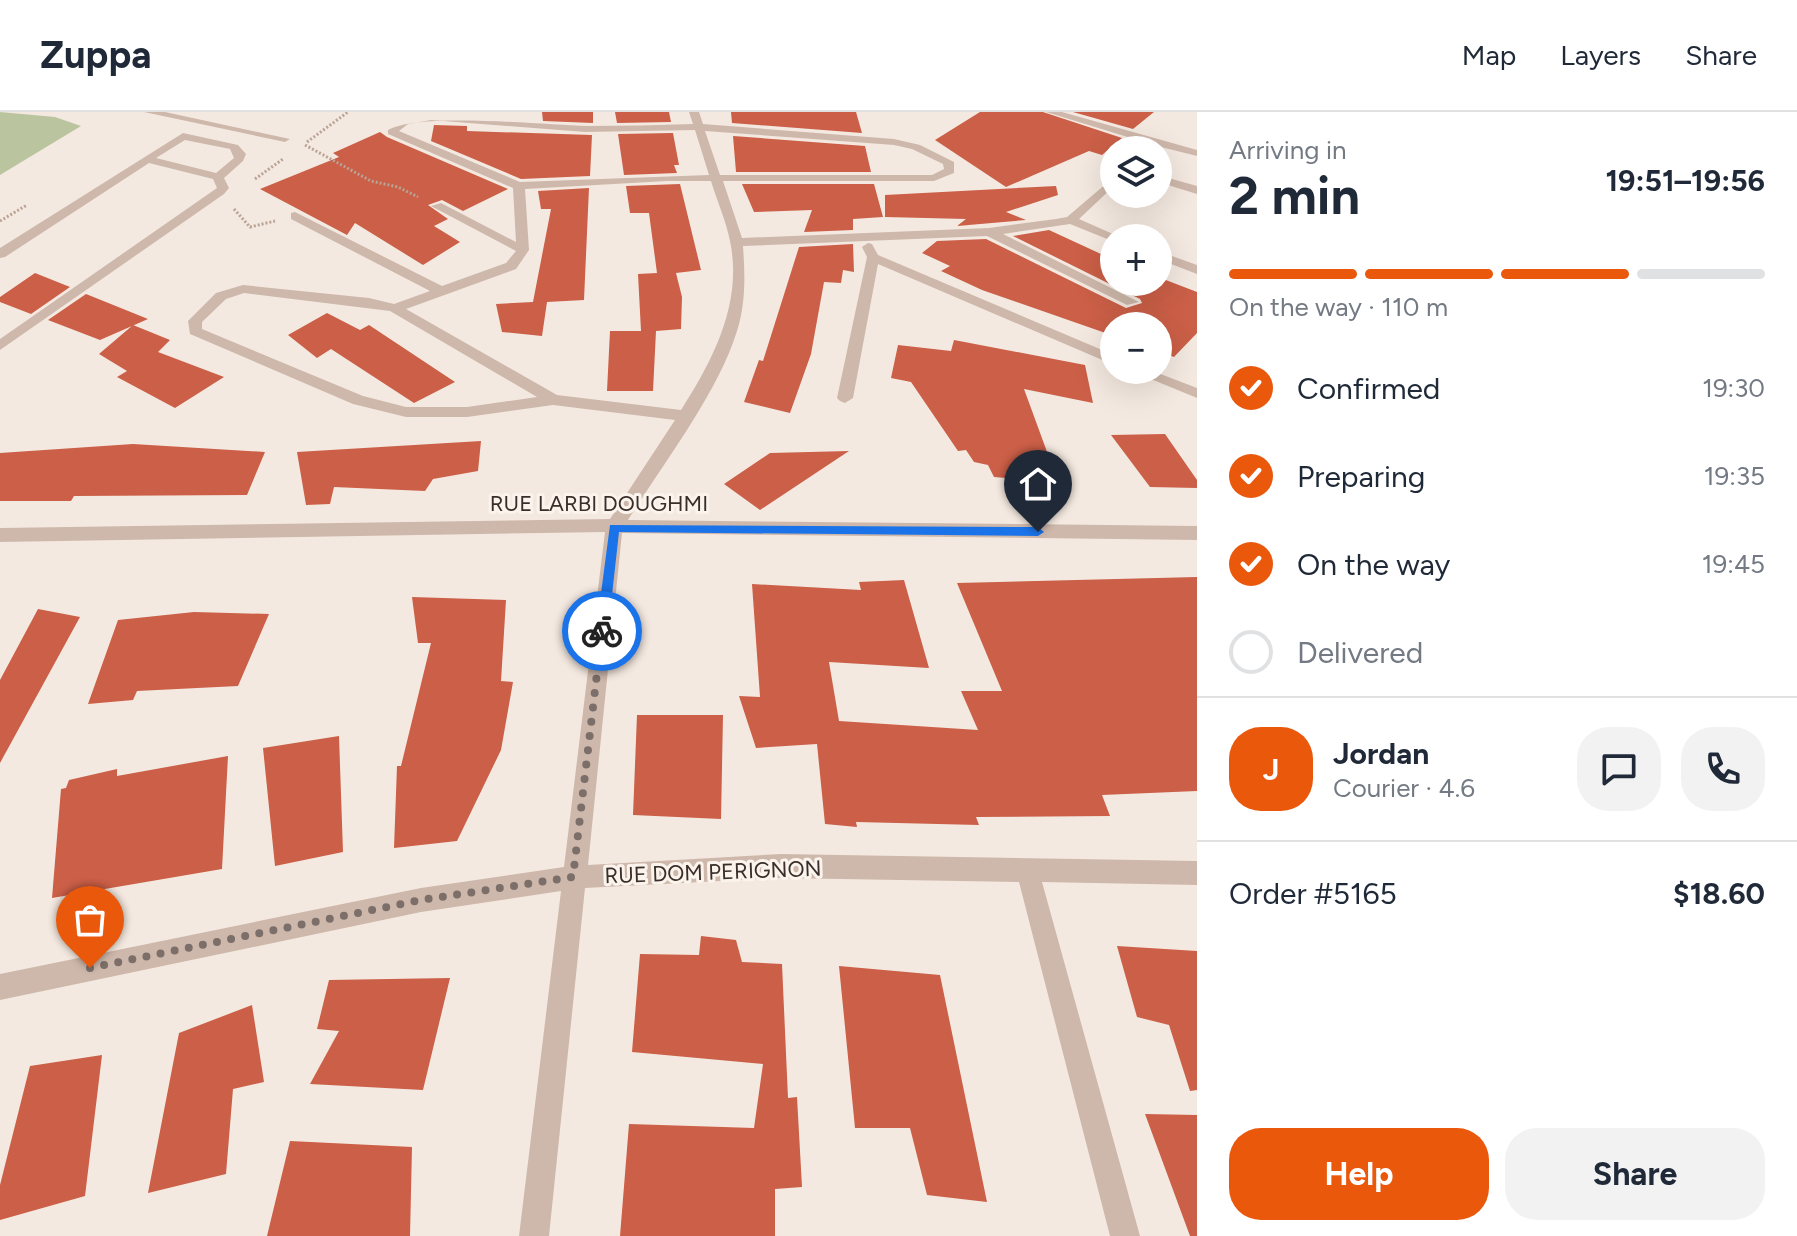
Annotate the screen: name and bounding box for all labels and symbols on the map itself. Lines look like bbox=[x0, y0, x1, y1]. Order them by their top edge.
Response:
pin bbox=[1004, 450, 1072, 532]
street label: RUE LARBI DOUGHMI bbox=[490, 490, 708, 517]
courier bbox=[562, 591, 642, 671]
street label: RUE DOM PERIGNON bbox=[604, 855, 822, 889]
pin bbox=[56, 886, 124, 968]

